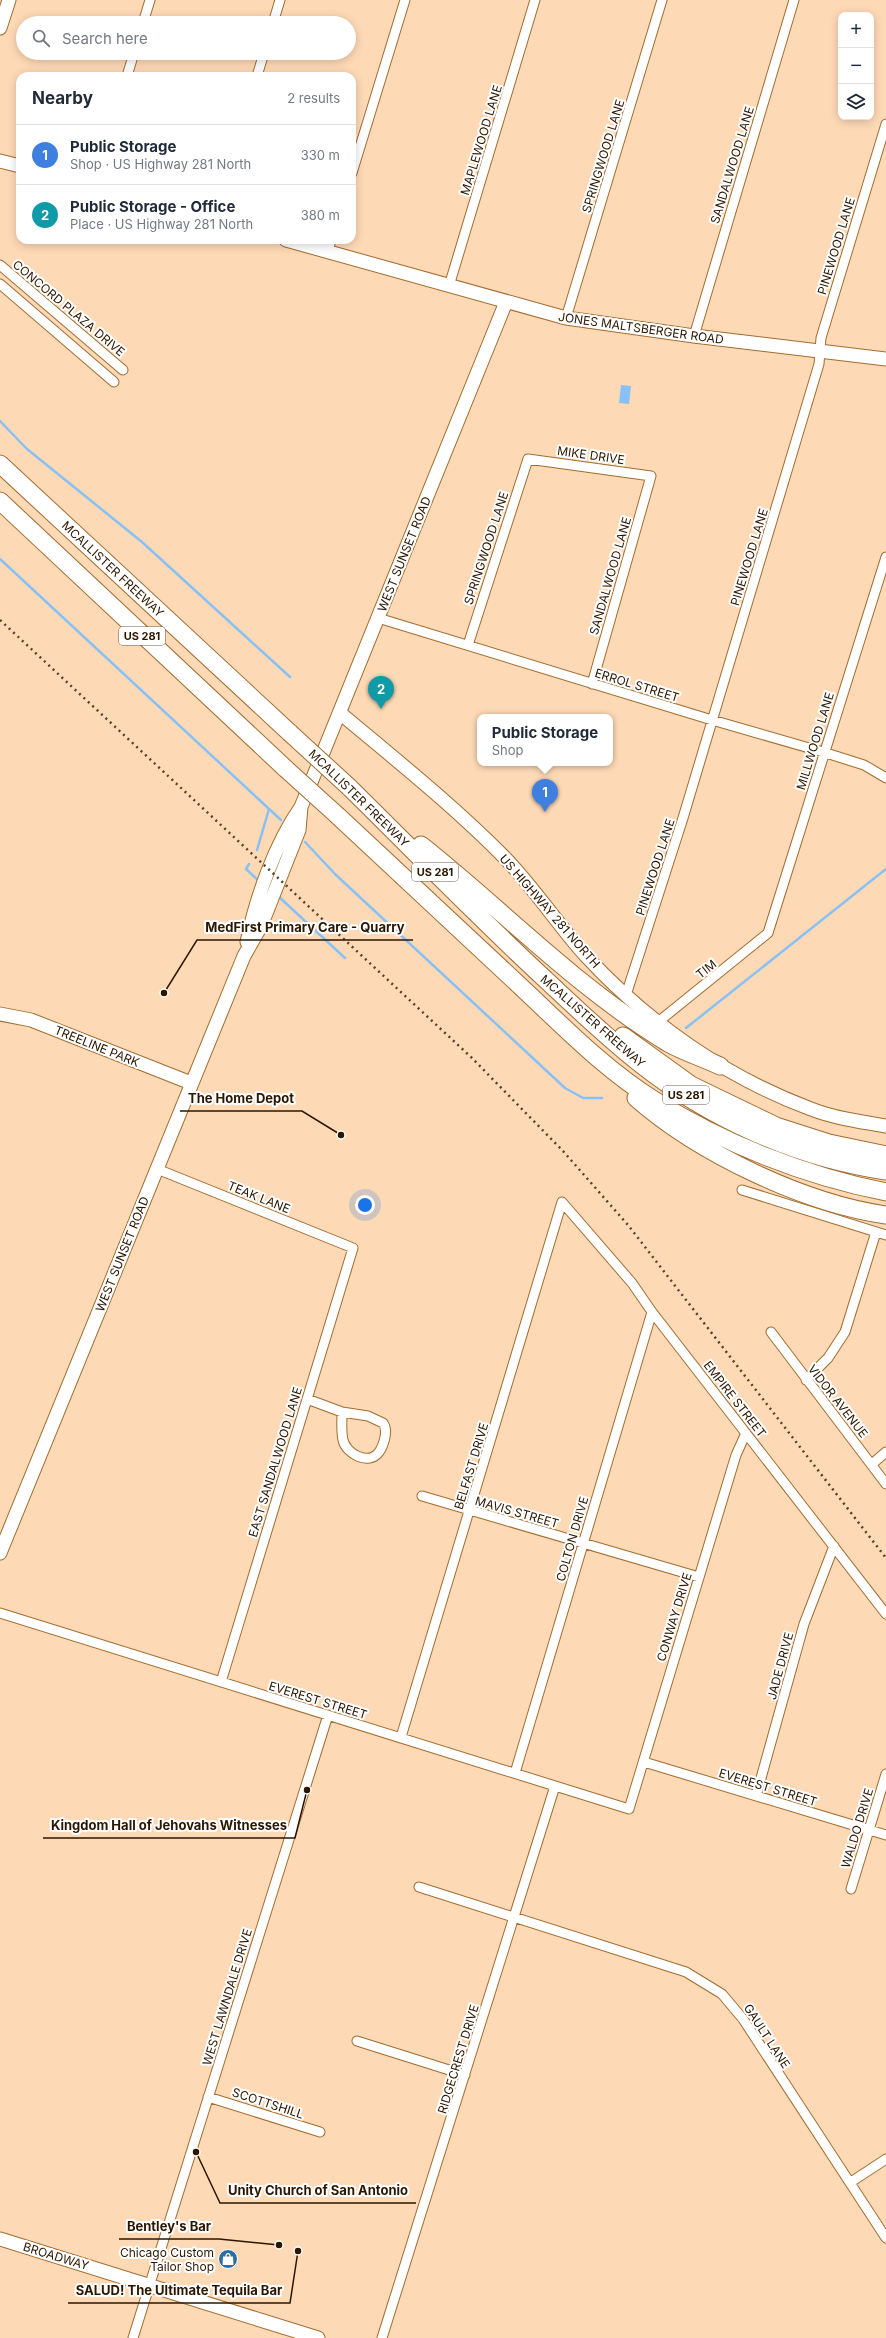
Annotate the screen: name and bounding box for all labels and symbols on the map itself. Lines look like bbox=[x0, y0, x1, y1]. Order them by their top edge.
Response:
street label: MAPLEWOOD LANE bbox=[457, 83, 505, 197]
street label: SPRINGWOOD LANE bbox=[579, 97, 627, 215]
street label: SANDALWOOD LANE bbox=[707, 105, 757, 225]
street label: PINEWOOD LANE bbox=[814, 196, 858, 296]
street label: CONCORD PLAZA DRIVE bbox=[10, 257, 128, 359]
street label: JONES MALTSBERGER ROAD bbox=[557, 309, 725, 347]
street label: MIKE DRIVE bbox=[556, 443, 626, 467]
street label: SPRINGWOOD LANE bbox=[461, 490, 511, 606]
street label: WEST SUNSET ROAD bbox=[374, 494, 434, 614]
street label: PINEWOOD LANE bbox=[727, 507, 771, 607]
street label: SANDALWOOD LANE bbox=[586, 515, 634, 637]
street label: MCALLISTER FREEWAY bbox=[59, 518, 167, 620]
road number: US 281 bbox=[119, 627, 165, 645]
street label: ERROL STREET bbox=[593, 665, 681, 705]
pin: 2 bbox=[368, 676, 394, 709]
street label: MILLWOOD LANE bbox=[793, 690, 837, 792]
street label: MCALLISTER FREEWAY bbox=[306, 746, 412, 850]
pin: 1 bbox=[532, 779, 558, 812]
street label: PINEWOOD LANE bbox=[632, 817, 678, 917]
street label: US HIGHWAY 281 NORTH bbox=[497, 851, 603, 971]
road number: US 281 bbox=[412, 863, 458, 881]
callout: MedFirst Primary Care - Quarry bbox=[197, 915, 413, 940]
text: MedFirst Primary Care - Quarry bbox=[205, 919, 405, 935]
street label: TIM bbox=[693, 956, 719, 982]
street label: MCALLISTER FREEWAY bbox=[537, 971, 649, 1071]
street label: TREELINE PARK bbox=[52, 1022, 142, 1070]
callout: The Home Depot bbox=[180, 1086, 302, 1111]
road number: US 281 bbox=[663, 1086, 709, 1104]
text: The Home Depot bbox=[188, 1090, 294, 1106]
street label: TEAK LANE bbox=[226, 1178, 292, 1216]
street label: WEST SUNSET ROAD bbox=[92, 1194, 152, 1314]
your location bbox=[355, 1195, 375, 1215]
street label: EMPIRE STREET bbox=[701, 1358, 770, 1440]
street label: VIDOR AVENUE bbox=[805, 1361, 871, 1441]
street label: EAST SANDALWOOD LANE bbox=[245, 1385, 305, 1539]
street label: BELFAST DRIVE bbox=[451, 1421, 491, 1511]
street label: MAVIS STREET bbox=[473, 1493, 561, 1531]
street label: COLTON DRIVE bbox=[553, 1495, 591, 1583]
street label: CONWAY DRIVE bbox=[653, 1571, 695, 1663]
street label: JADE DRIVE bbox=[764, 1631, 796, 1701]
street label: EVEREST STREET bbox=[267, 1678, 369, 1722]
street label: EVEREST STREET bbox=[717, 1765, 819, 1809]
street label: WALDO DRIVE bbox=[838, 1786, 876, 1870]
callout: Kingdom Hall of Jehovahs Witnesses bbox=[43, 1813, 295, 1838]
text: Kingdom Hall of Jehovahs Witnesses bbox=[51, 1817, 287, 1833]
street label: WEST LAWNDALE DRIVE bbox=[199, 1927, 255, 2067]
street label: GAULT LANE bbox=[741, 2001, 793, 2071]
street label: RIDGECREST DRIVE bbox=[434, 2003, 482, 2115]
street label: SCOTTSHILL bbox=[230, 2084, 306, 2122]
callout: Unity Church of San Antonio bbox=[220, 2178, 416, 2203]
text: Unity Church of San Antonio bbox=[228, 2182, 408, 2198]
callout: Bentley's Bar bbox=[119, 2214, 219, 2239]
text: Bentley's Bar bbox=[127, 2218, 212, 2234]
street label: BROADWAY bbox=[21, 2239, 91, 2273]
place label: Chicago Custom Tailor Shop bbox=[120, 2245, 214, 2274]
shop icon: Chicago Custom Tailor Shop bbox=[217, 2248, 239, 2270]
callout: SALUD! The Ultimate Tequila Bar bbox=[68, 2278, 290, 2303]
text: SALUD! The Ultimate Tequila Bar bbox=[76, 2282, 283, 2298]

